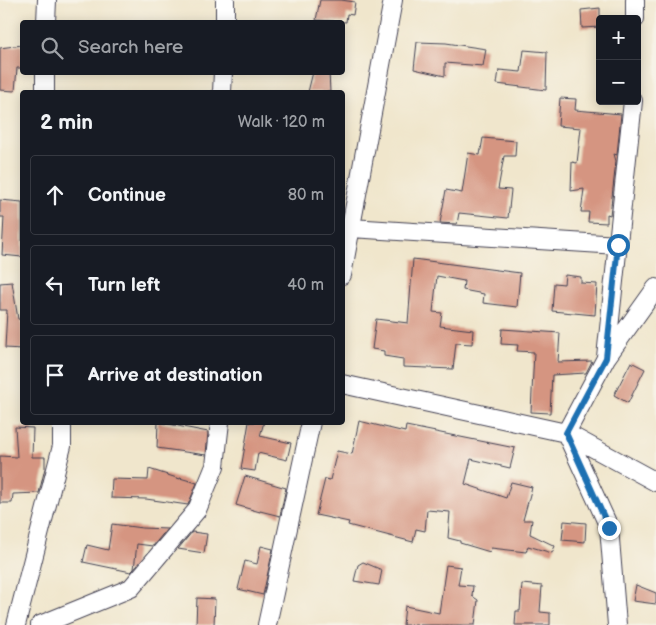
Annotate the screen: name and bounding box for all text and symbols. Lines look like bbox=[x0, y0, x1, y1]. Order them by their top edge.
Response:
map controls bbox=[596, 15, 641, 105]
button: + bbox=[596, 15, 641, 60]
search box bbox=[20, 20, 345, 75]
icon: search bbox=[38, 34, 66, 62]
text: Search here bbox=[78, 36, 183, 59]
button: − bbox=[596, 60, 641, 105]
text: 2 min bbox=[40, 110, 93, 135]
text: Walk · 120 m bbox=[238, 113, 325, 132]
icon: ahead bbox=[41, 181, 69, 209]
text: Continue bbox=[88, 184, 166, 207]
text: 80 m bbox=[288, 186, 324, 205]
route start bbox=[607, 234, 630, 257]
icon: left bbox=[41, 271, 69, 299]
text: Turn left bbox=[88, 274, 160, 297]
text: 40 m bbox=[287, 276, 324, 295]
icon: arrive bbox=[41, 361, 69, 389]
text: Arrive at destination bbox=[88, 364, 263, 387]
route end bbox=[598, 517, 621, 540]

